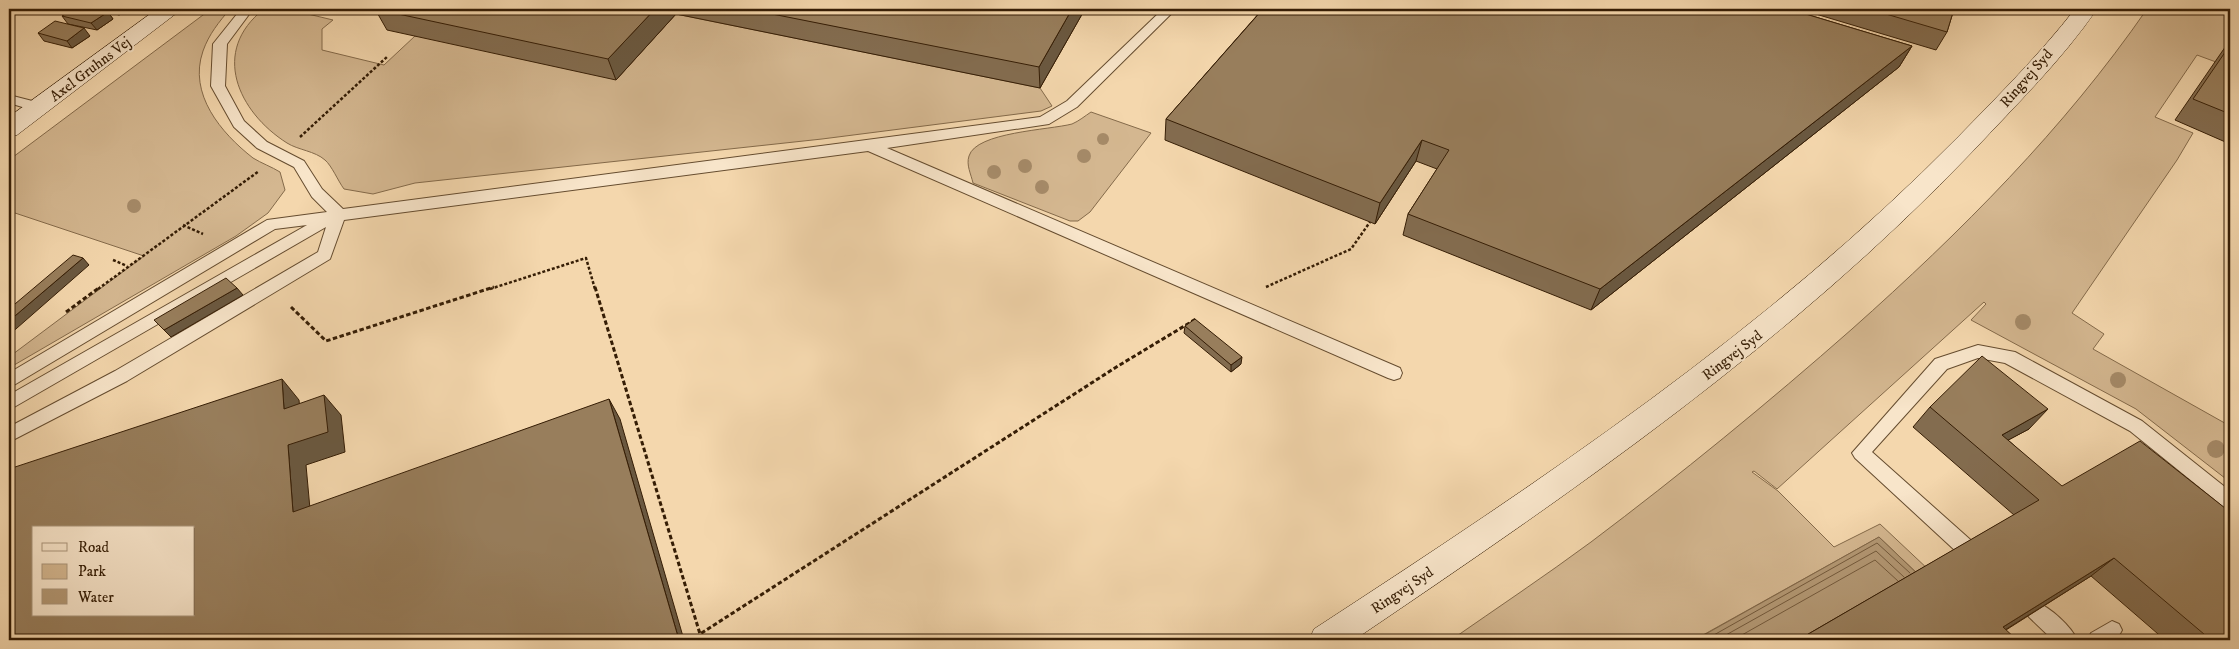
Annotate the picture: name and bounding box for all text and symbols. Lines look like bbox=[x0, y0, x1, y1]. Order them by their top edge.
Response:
street label: Axel Gruhns Vej bbox=[46, 33, 135, 106]
street label: Ringvej Syd bbox=[1996, 45, 2057, 111]
street label: Ringvej Syd bbox=[1698, 326, 1767, 385]
legend bbox=[32, 526, 195, 616]
text: Road bbox=[78, 538, 110, 557]
text: Park bbox=[78, 562, 107, 581]
street label: Ringvej Syd bbox=[1367, 562, 1438, 618]
text: Water bbox=[77, 588, 114, 607]

